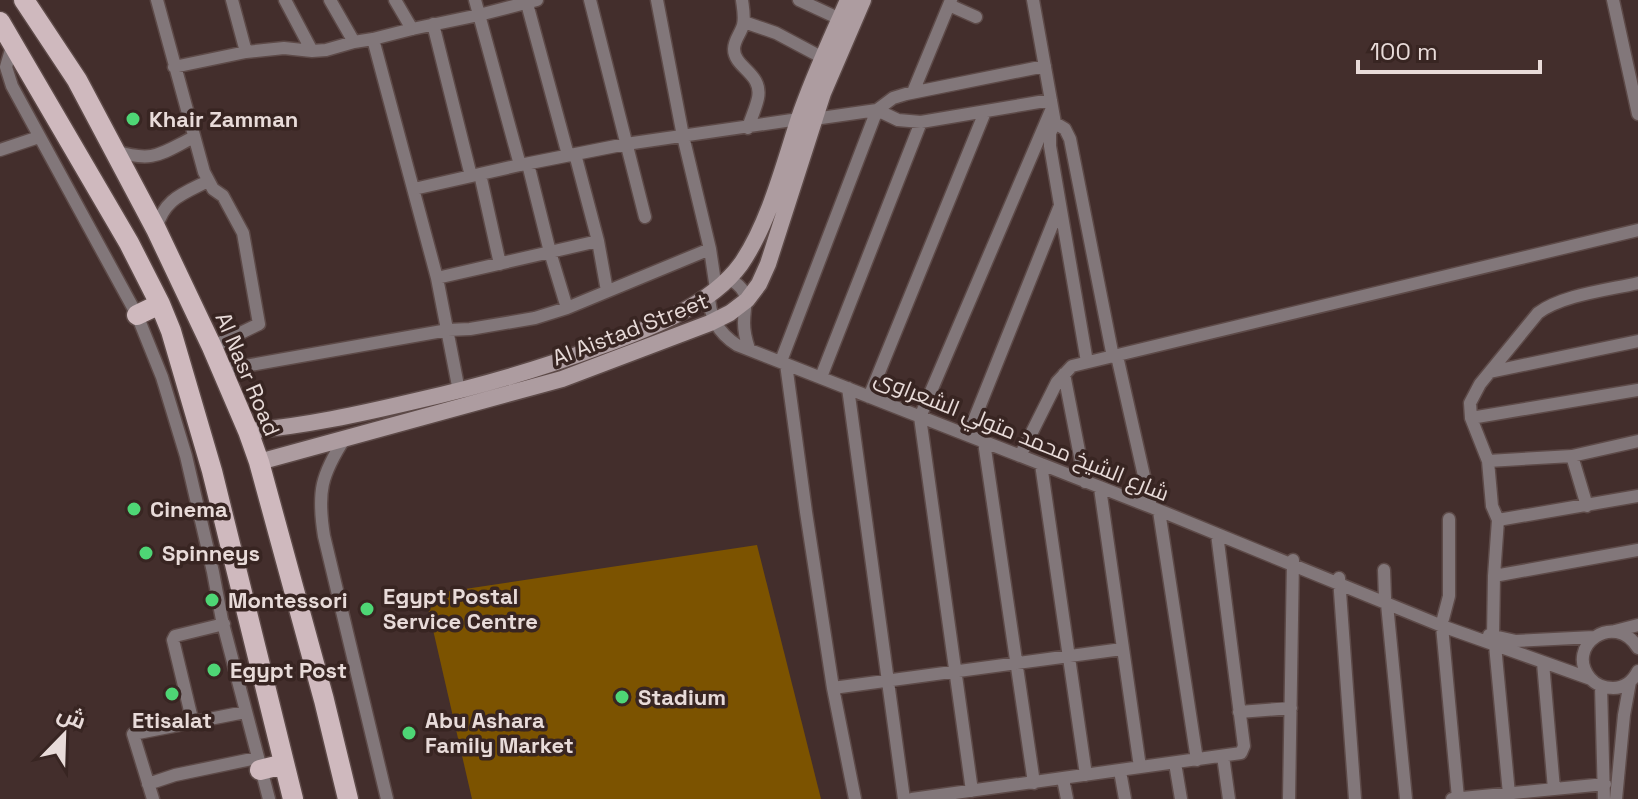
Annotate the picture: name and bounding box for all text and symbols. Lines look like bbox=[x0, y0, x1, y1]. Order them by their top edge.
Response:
scale bar bbox=[1358, 24, 1540, 74]
text: 100 m bbox=[1370, 36, 1438, 67]
place label: Khair Zamman bbox=[149, 105, 298, 133]
marker: Khair Zamman bbox=[124, 110, 142, 128]
street label: Al Aistad Street bbox=[548, 286, 712, 372]
street label: Al Nasr Road bbox=[209, 308, 287, 440]
street label: شارع الشيخ محمد متولي الشعراوى bbox=[869, 363, 1173, 510]
place label: Cinema bbox=[150, 495, 228, 523]
marker: Cinema bbox=[125, 500, 143, 518]
place label: Spinneys bbox=[162, 539, 260, 567]
marker: Spinneys bbox=[137, 544, 155, 562]
place label: Egypt Postal Service Centre bbox=[383, 582, 538, 635]
place label: Montessori bbox=[228, 586, 348, 614]
marker: Montessori bbox=[203, 591, 221, 609]
marker: Egypt Postal Service Centre bbox=[358, 600, 376, 618]
place label: Egypt Post bbox=[230, 656, 347, 684]
marker: Egypt Post bbox=[205, 661, 223, 679]
place label: Stadium bbox=[638, 683, 726, 711]
marker: Etisalat bbox=[163, 685, 181, 703]
marker: Stadium bbox=[613, 688, 631, 706]
north arrow bbox=[24, 695, 104, 775]
text: ش bbox=[53, 698, 90, 735]
place label: Etisalat bbox=[132, 706, 212, 734]
place label: Abu Ashara Family Market bbox=[425, 706, 574, 759]
marker: Abu Ashara Family Market bbox=[400, 724, 418, 742]

